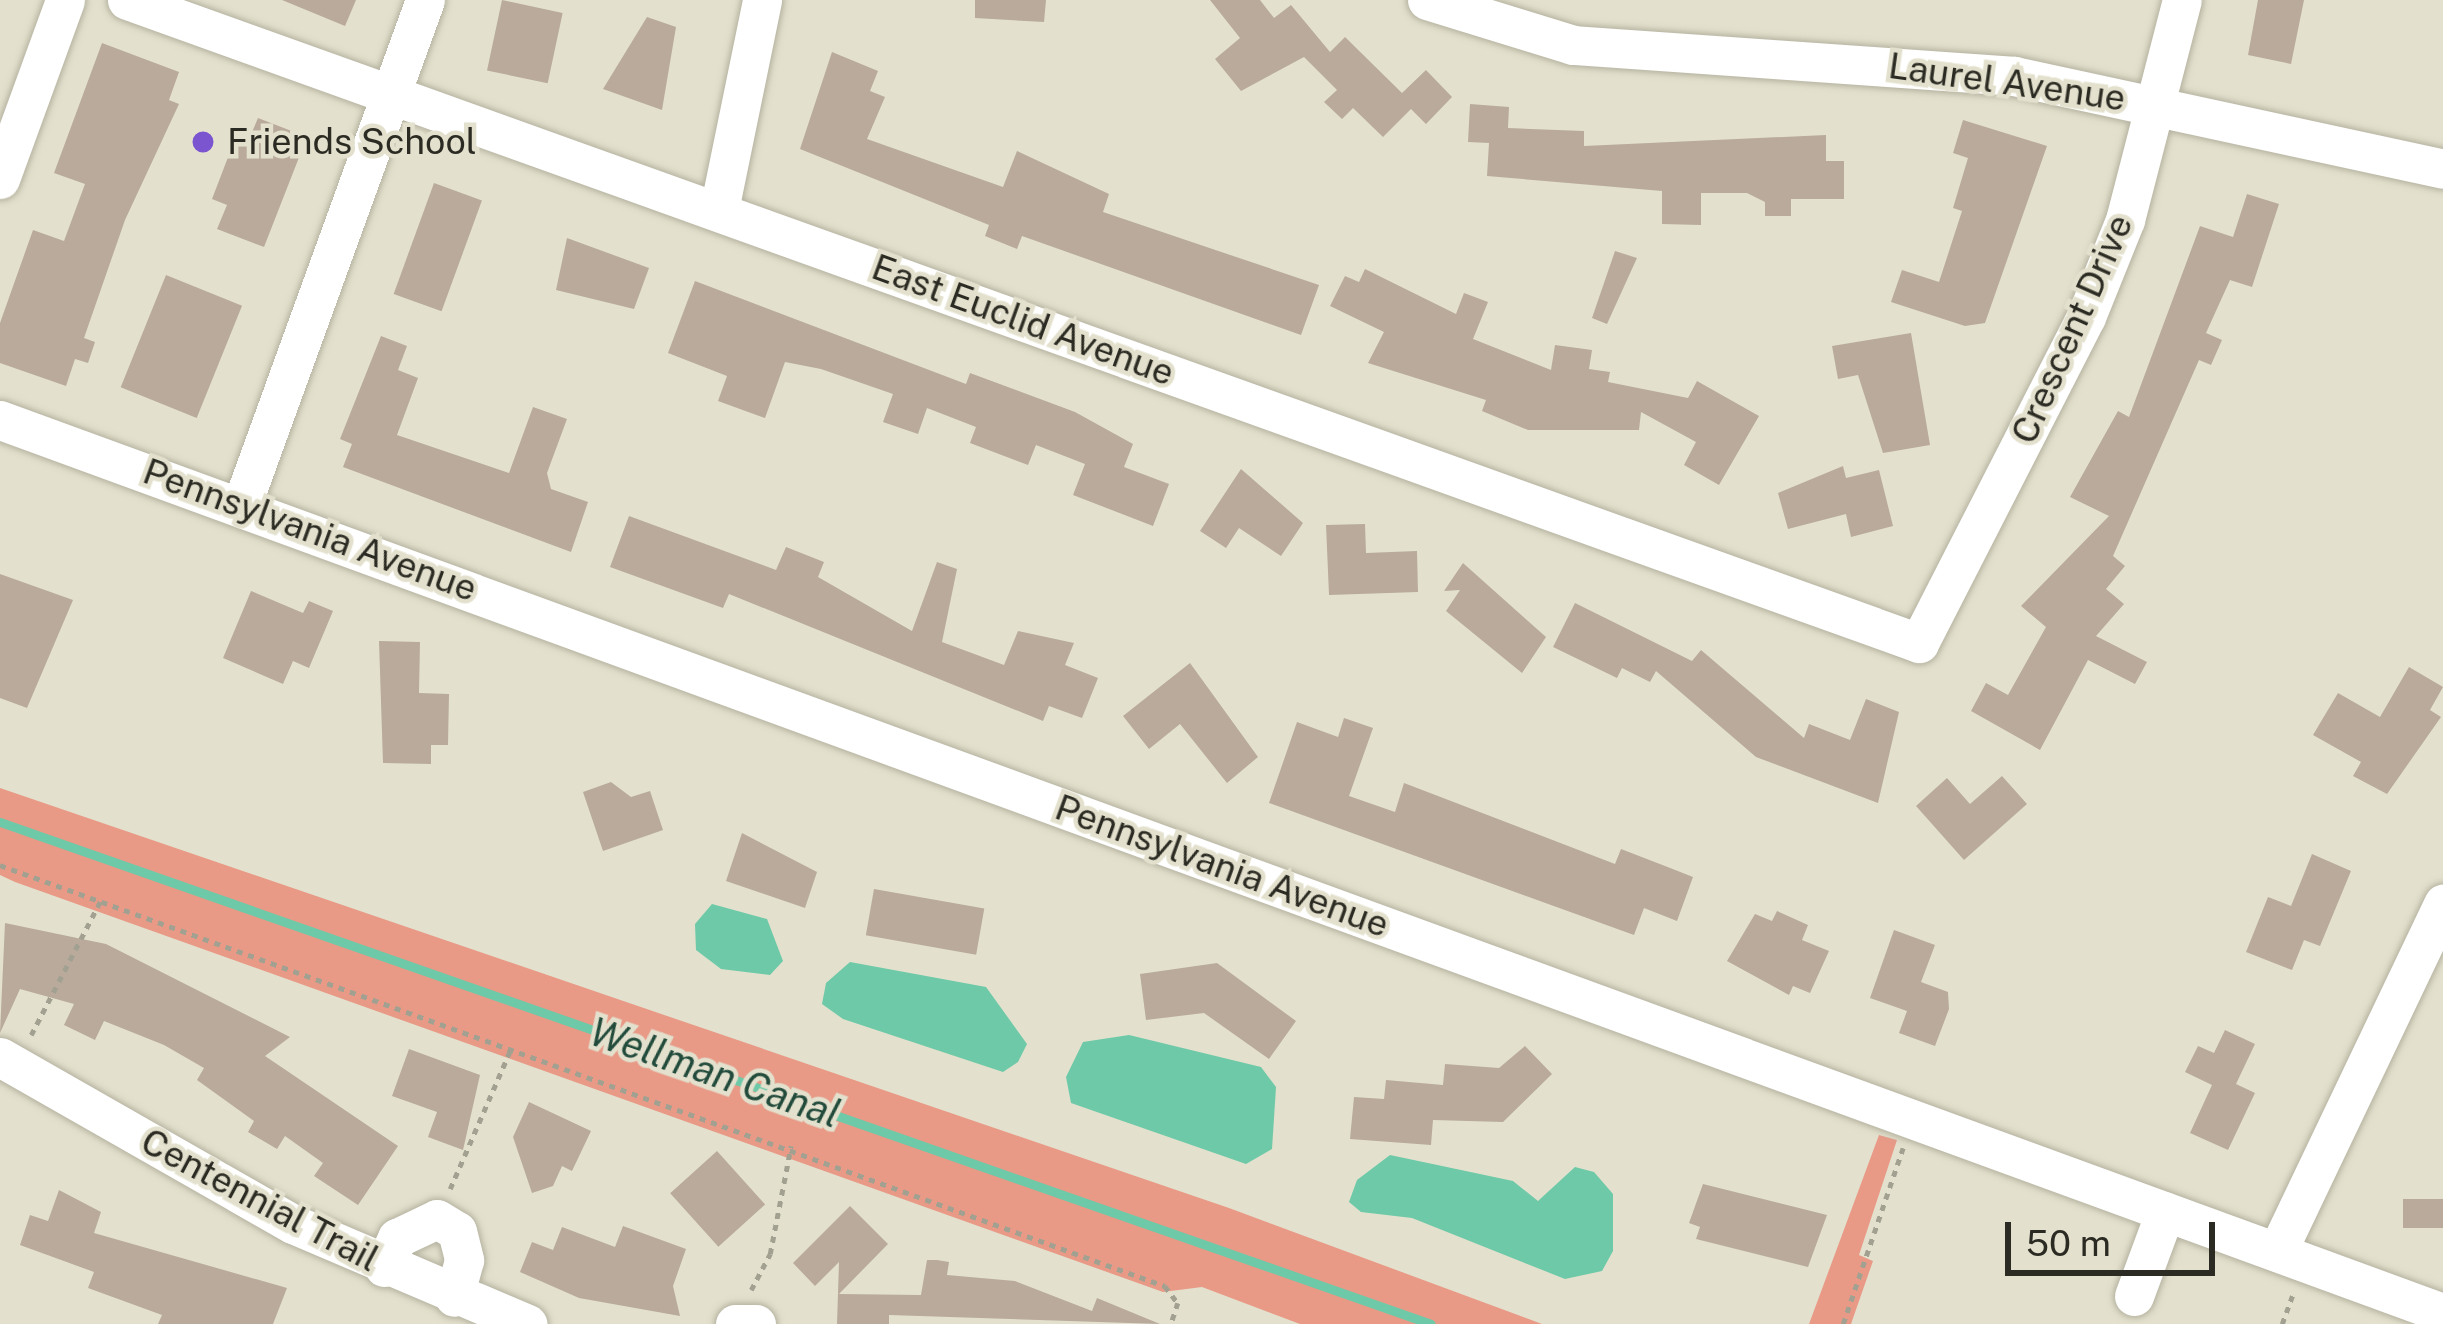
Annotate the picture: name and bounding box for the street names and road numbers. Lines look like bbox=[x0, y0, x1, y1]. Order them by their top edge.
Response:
street label: Laurel Avenue bbox=[1886, 44, 2128, 120]
street label: Crescent Drive bbox=[2002, 208, 2142, 450]
street label: East Euclid Avenue bbox=[866, 245, 1180, 395]
street label: Pennsylvania Avenue bbox=[137, 450, 483, 610]
street label: Pennsylvania Avenue bbox=[1049, 786, 1395, 946]
street label: Centennial Trail bbox=[134, 1119, 386, 1281]

